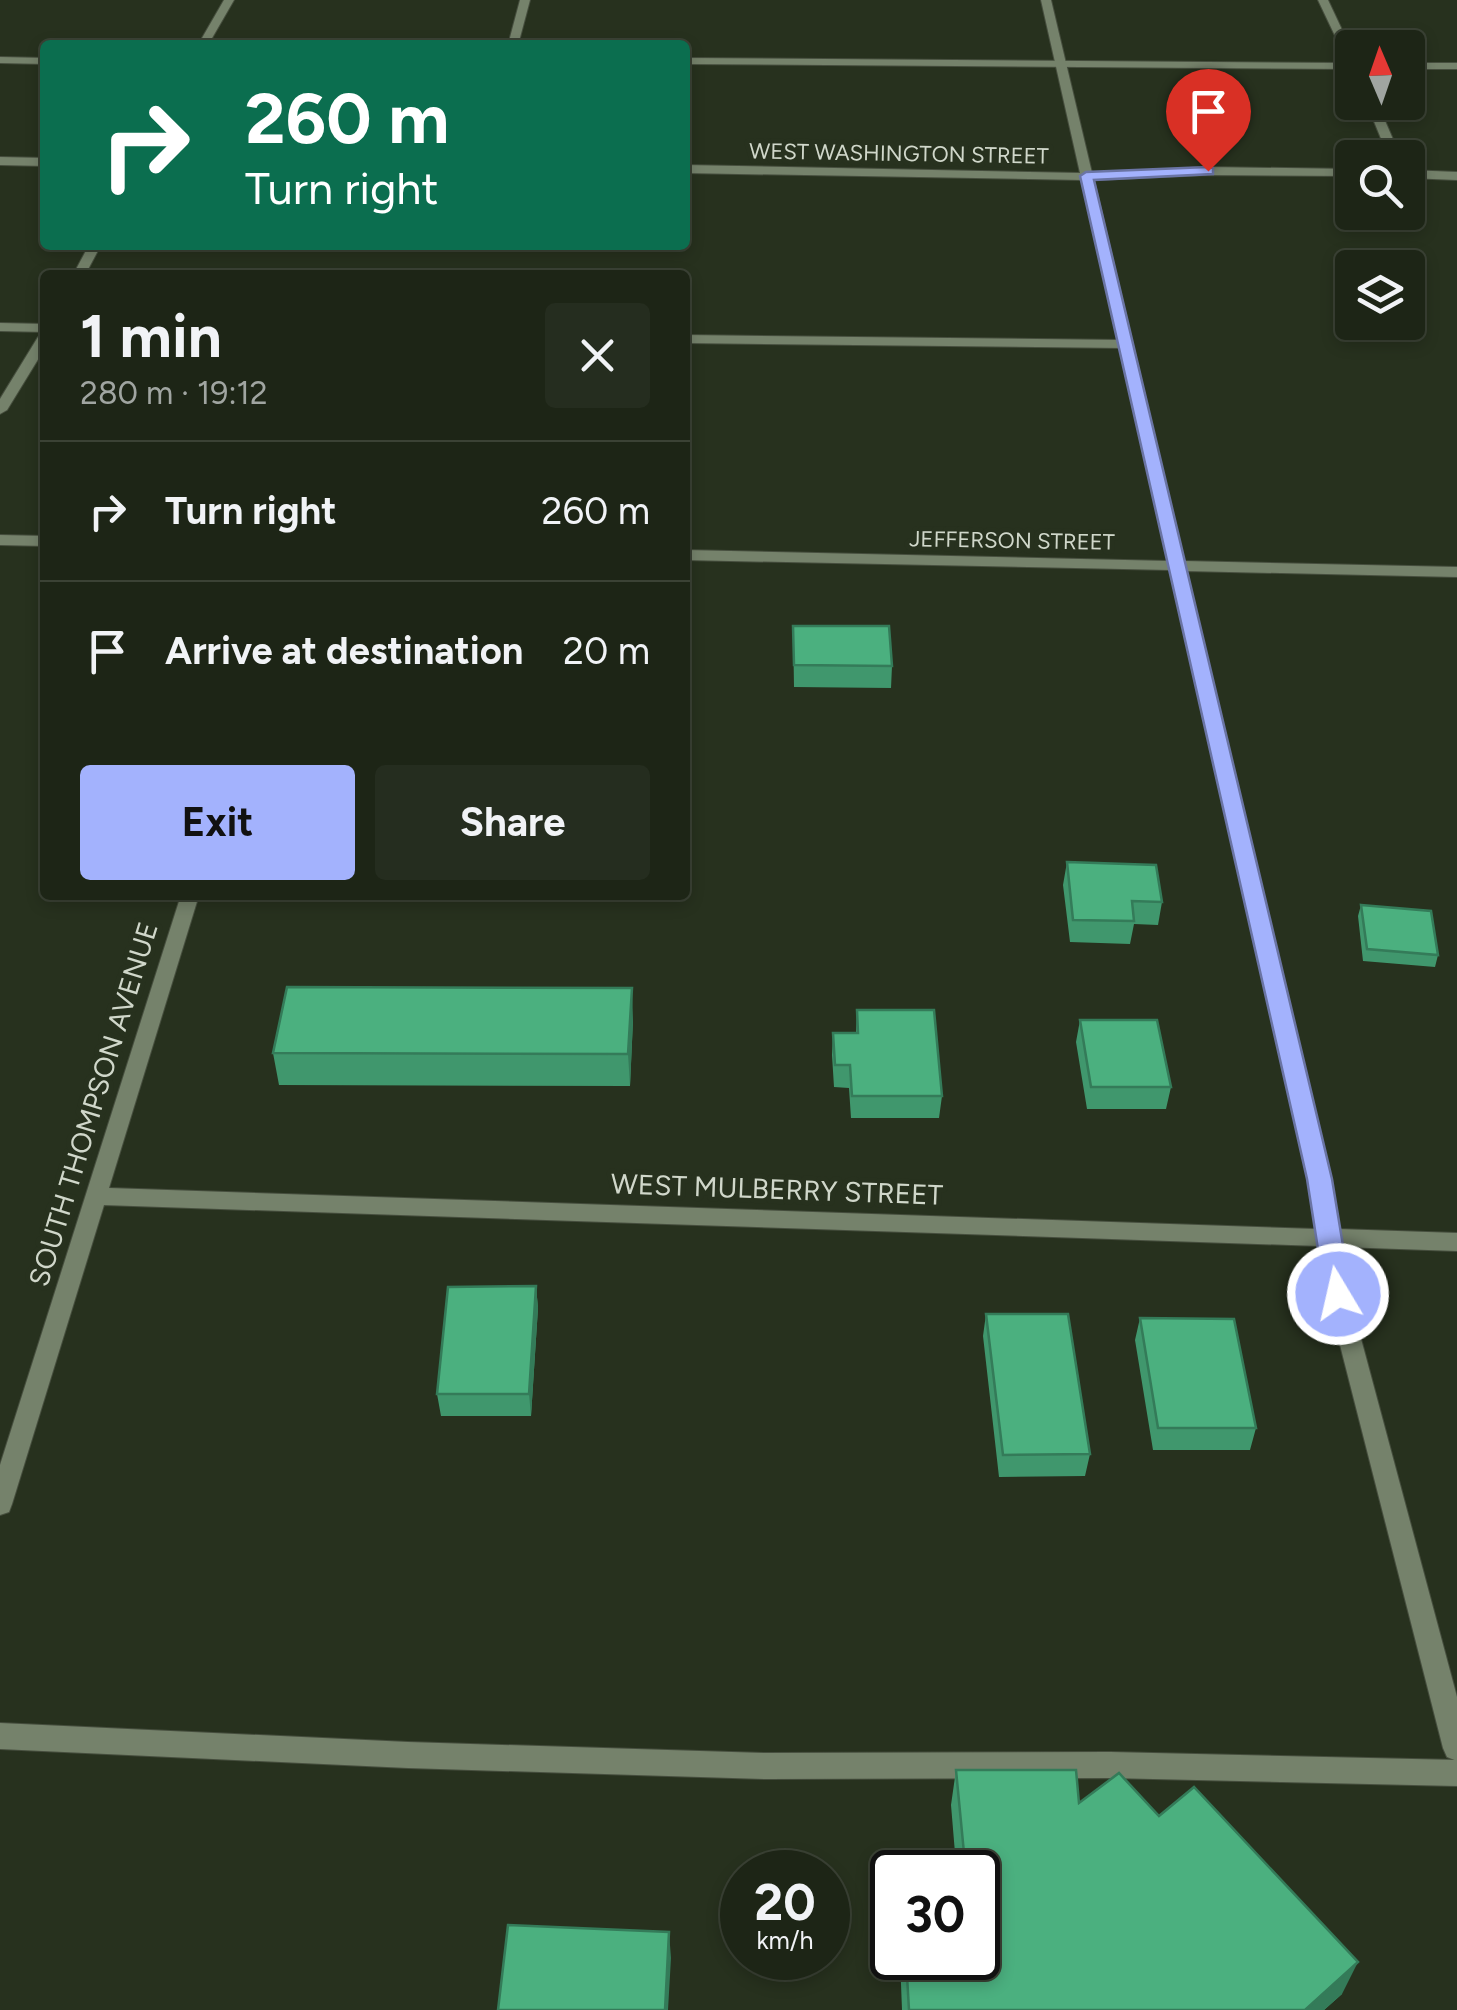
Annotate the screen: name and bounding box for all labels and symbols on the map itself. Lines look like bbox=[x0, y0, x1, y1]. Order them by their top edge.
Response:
north arrow bbox=[1335, 30, 1425, 120]
pin bbox=[1166, 69, 1251, 172]
street label: WEST WASHINGTON STREET bbox=[749, 137, 1049, 170]
street label: JEFFERSON STREET bbox=[909, 525, 1115, 556]
street label: SOUTH THOMPSON AVENUE bbox=[21, 918, 165, 1290]
street label: WEST MULBERRY STREET bbox=[610, 1166, 944, 1212]
position arrow bbox=[1286, 1242, 1390, 1346]
speed limit sign: 30 bbox=[870, 1850, 1000, 1980]

